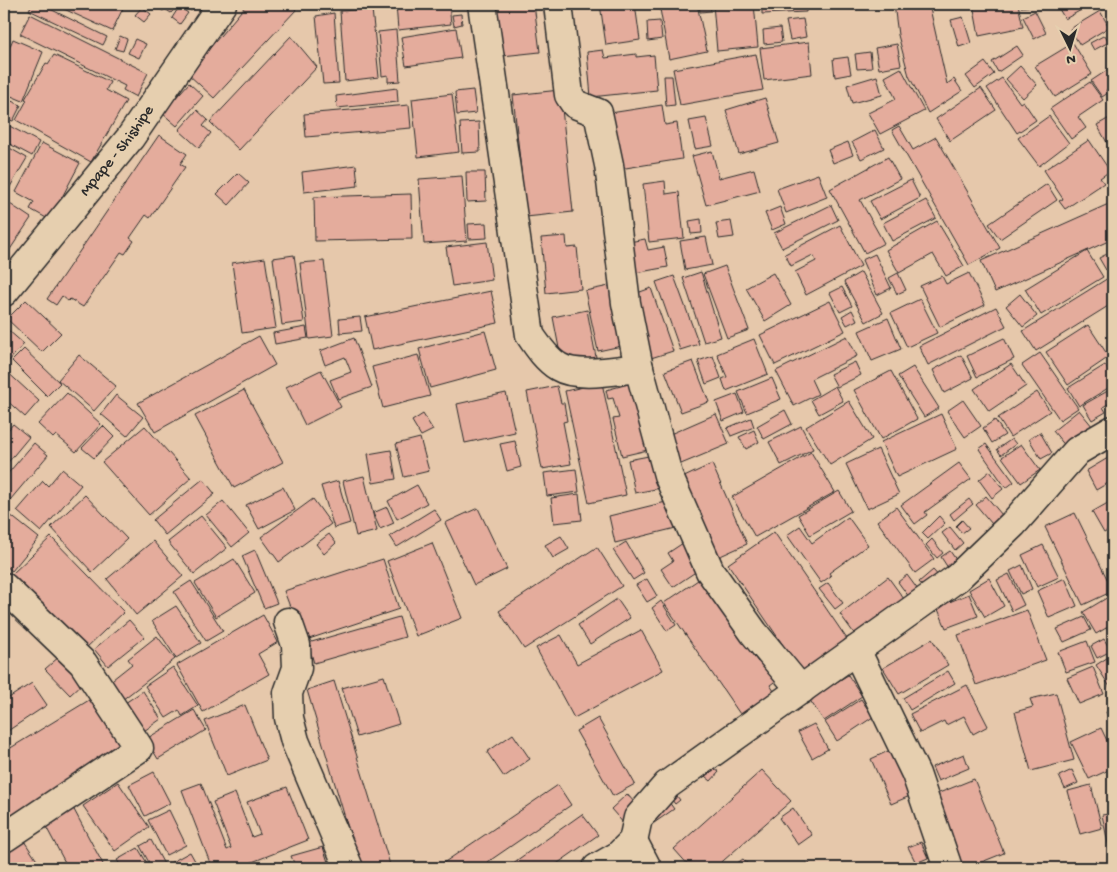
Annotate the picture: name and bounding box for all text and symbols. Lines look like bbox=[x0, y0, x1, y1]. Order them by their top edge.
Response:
north arrow bbox=[1044, 22, 1094, 72]
text: N bbox=[1066, 50, 1076, 67]
street label: Mpape - Shishipe bbox=[76, 101, 159, 201]

